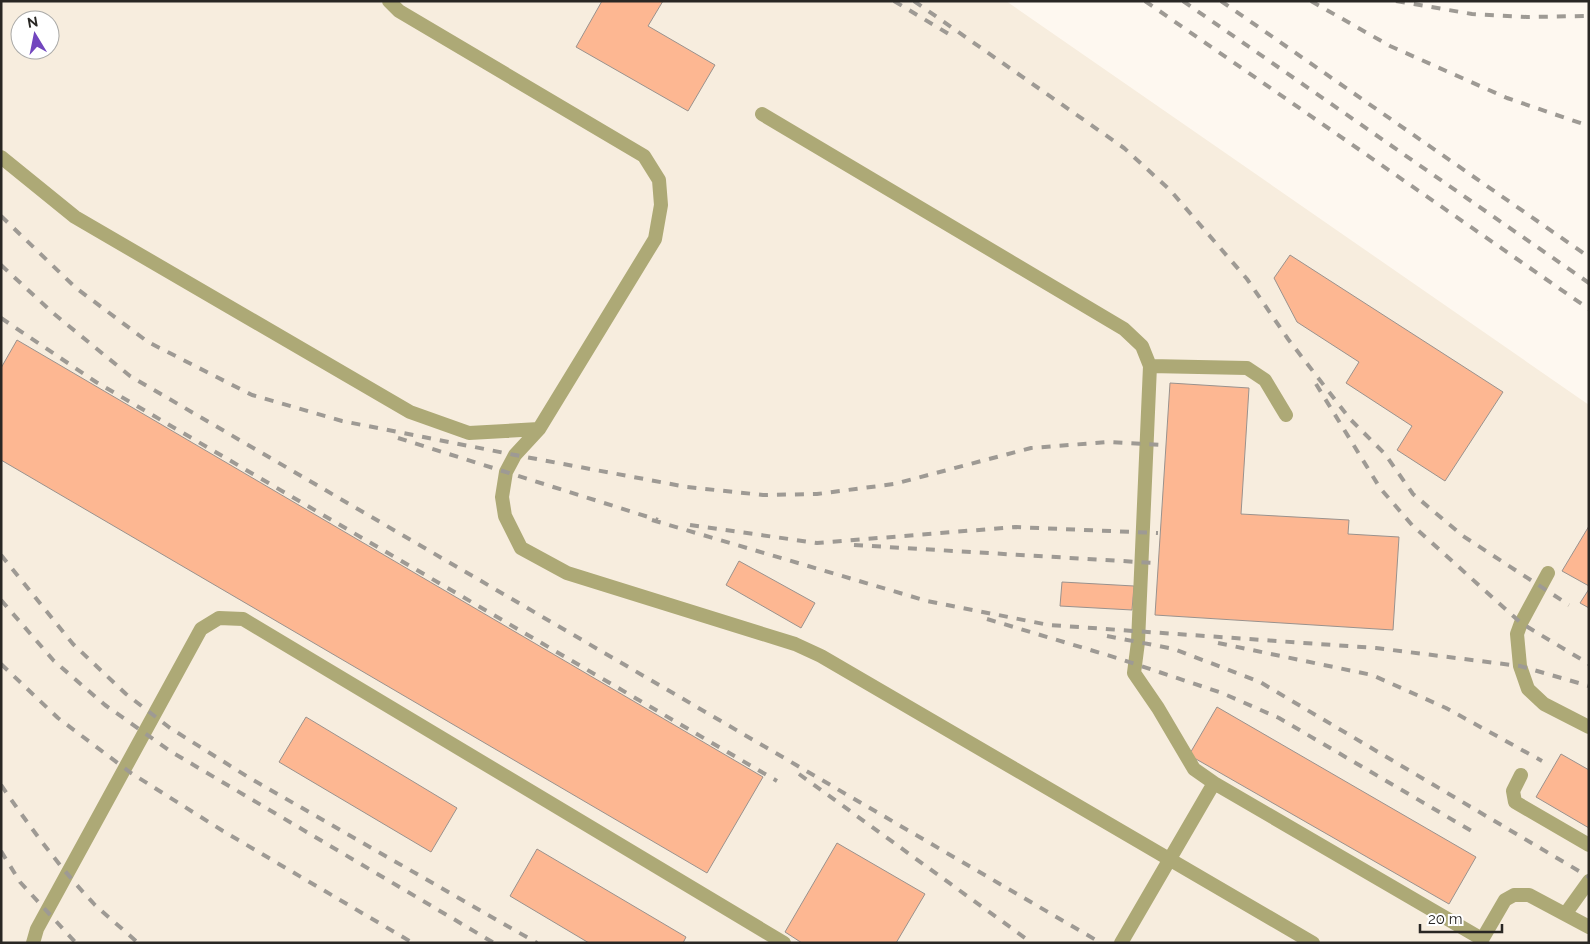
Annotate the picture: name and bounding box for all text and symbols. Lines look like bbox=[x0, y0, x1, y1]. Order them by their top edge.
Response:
north arrow bbox=[10, 10, 60, 60]
text: N bbox=[26, 13, 39, 31]
scale bar bbox=[1420, 902, 1502, 934]
text: 20 m bbox=[1428, 910, 1463, 928]

